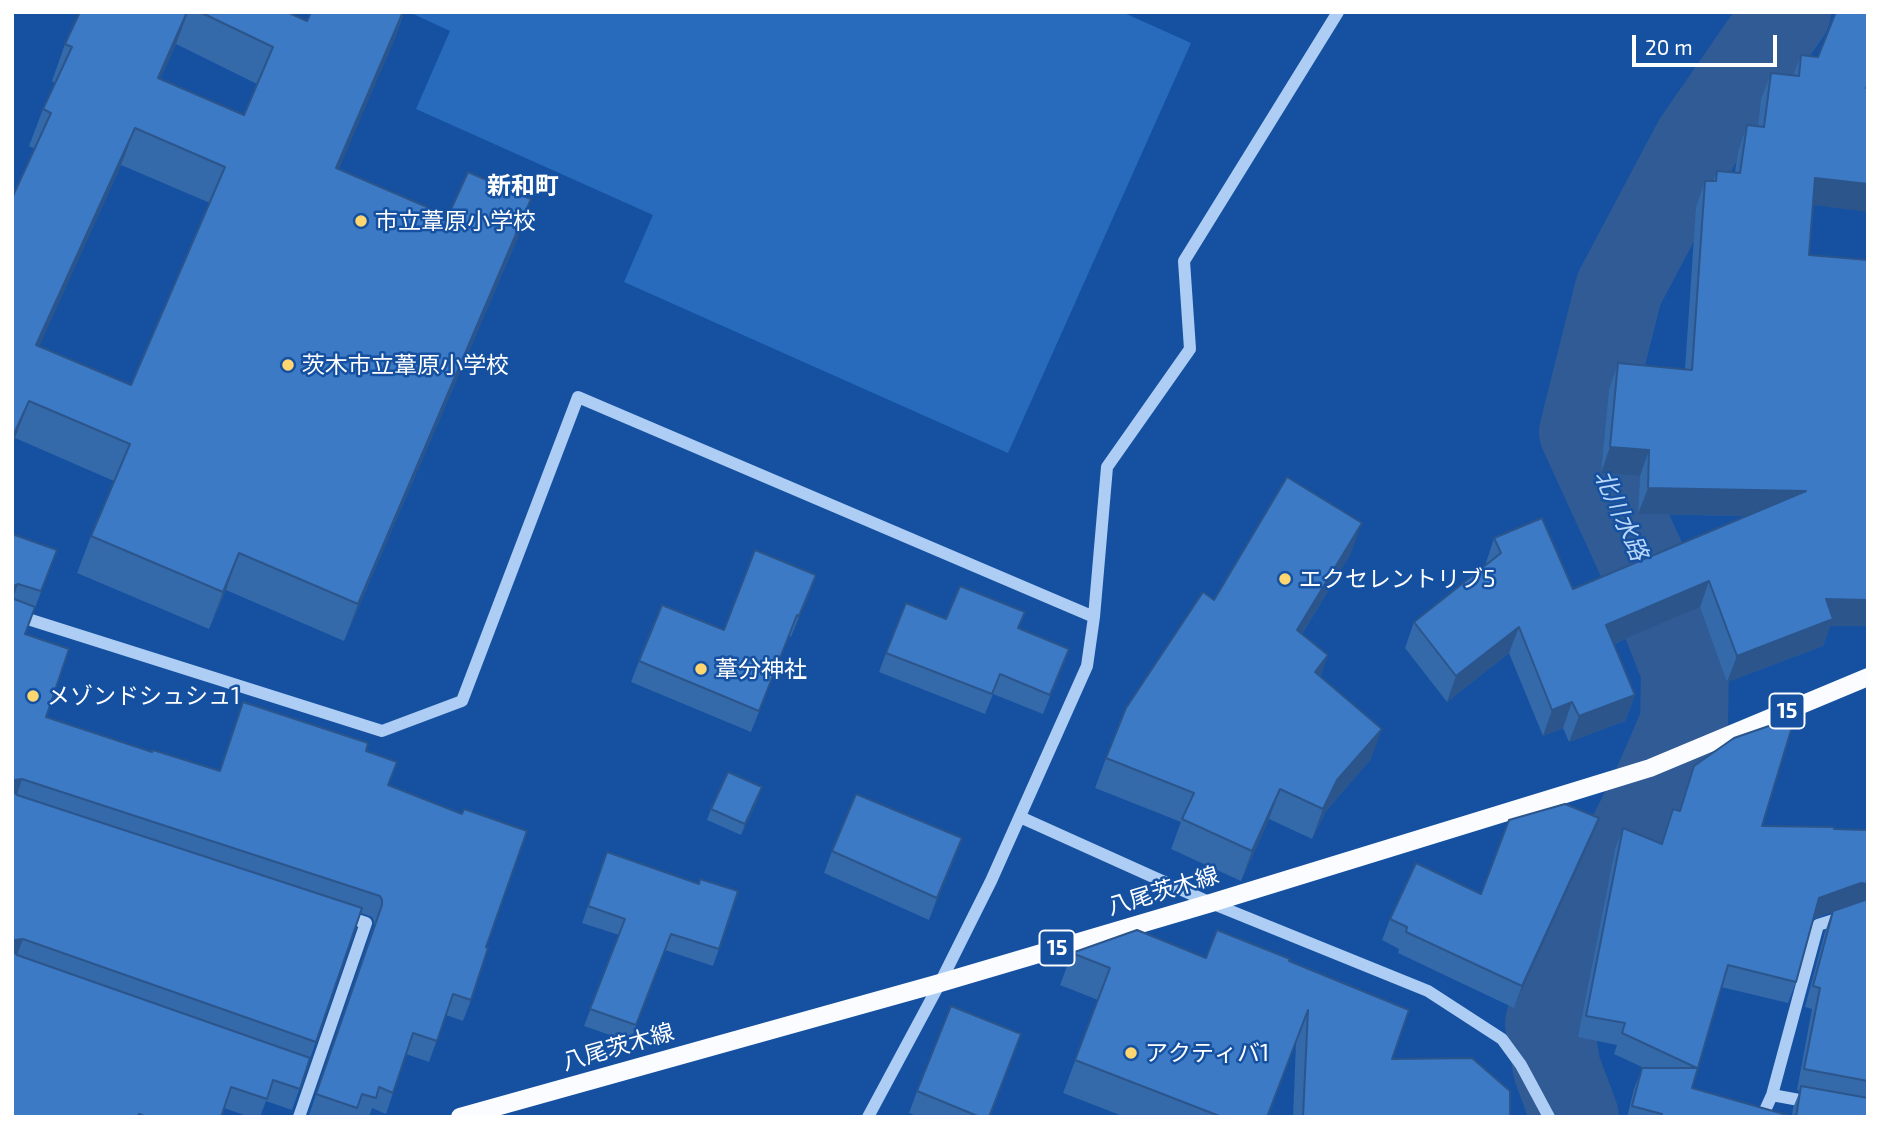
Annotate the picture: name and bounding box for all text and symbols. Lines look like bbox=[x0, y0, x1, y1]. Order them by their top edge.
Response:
scale bar bbox=[1635, 21, 1780, 65]
text: 20 m bbox=[1645, 34, 1693, 59]
district label: 新和町 bbox=[487, 172, 559, 200]
place label: 市立葦原小学校 bbox=[375, 207, 536, 235]
marker: 市立葦原小学校 bbox=[353, 213, 369, 229]
place label: 茨木市立葦原小学校 bbox=[302, 351, 509, 379]
marker: 茨木市立葦原小学校 bbox=[280, 357, 296, 373]
water label: 北川水路 bbox=[1588, 465, 1654, 565]
place label: エクセレントリブ5 bbox=[1299, 565, 1495, 593]
marker: エクセレントリブ5 bbox=[1277, 571, 1293, 587]
place label: 葦分神社 bbox=[715, 655, 807, 683]
marker: 葦分神社 bbox=[693, 661, 709, 677]
place label: メゾンドシュシュ1 bbox=[47, 682, 240, 710]
marker: メゾンドシュシュ1 bbox=[25, 688, 41, 704]
road number: 15 bbox=[1770, 694, 1804, 728]
street label: 八尾茨木線 bbox=[1104, 861, 1222, 921]
road number: 15 bbox=[1040, 930, 1074, 965]
street label: 八尾茨木線 bbox=[559, 1018, 677, 1076]
place label: アクティバ1 bbox=[1145, 1039, 1269, 1067]
marker: アクティバ1 bbox=[1123, 1045, 1139, 1061]

